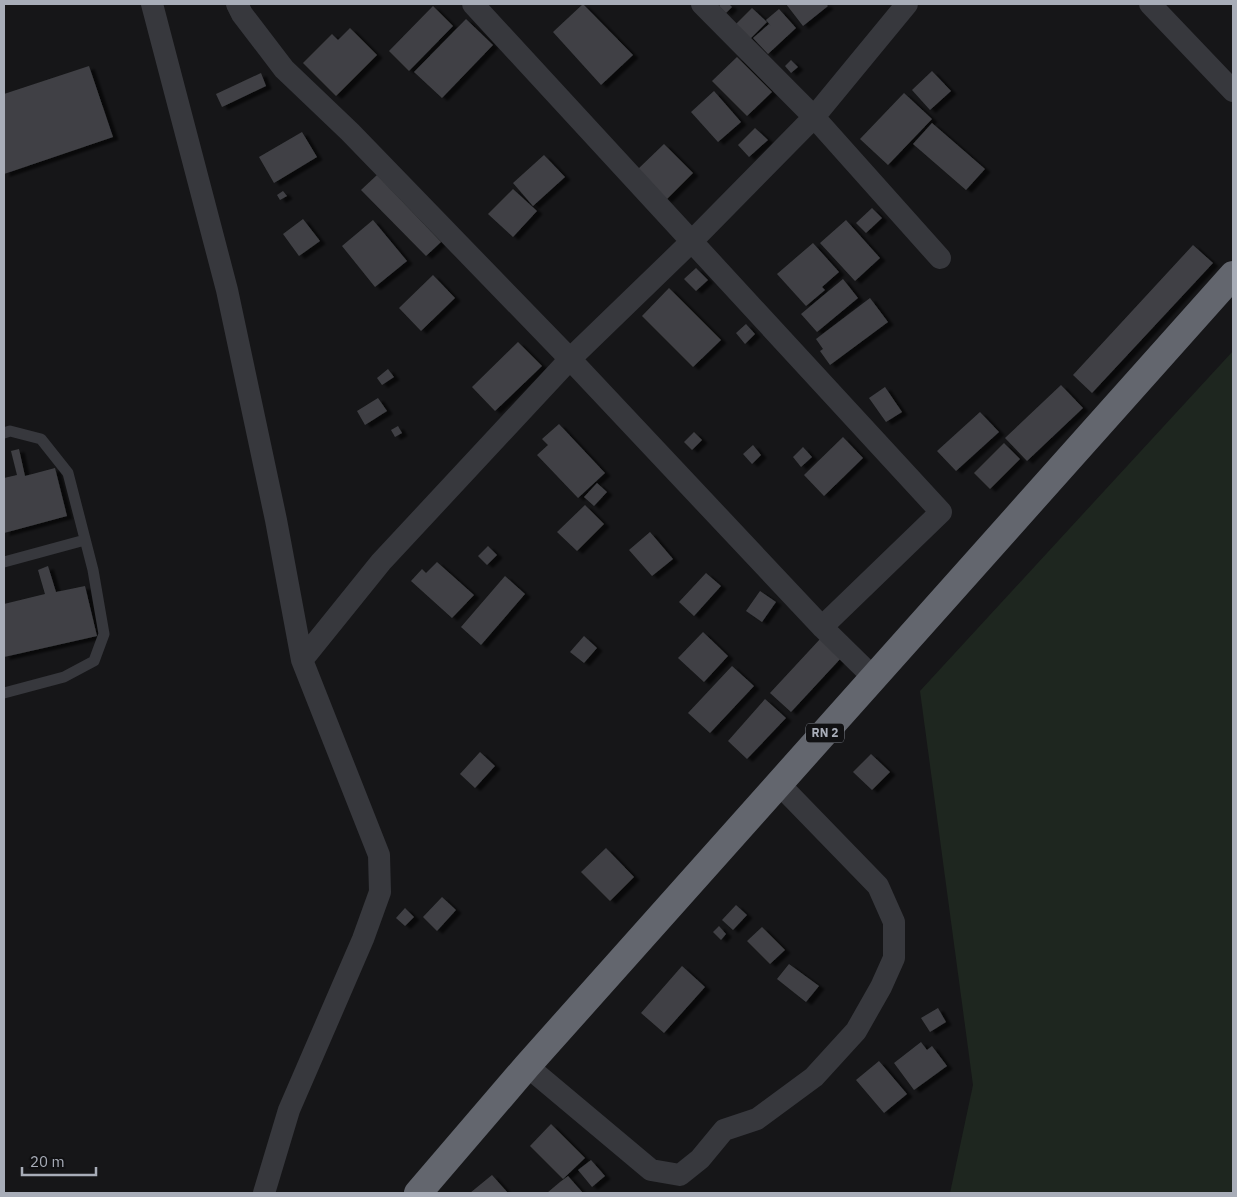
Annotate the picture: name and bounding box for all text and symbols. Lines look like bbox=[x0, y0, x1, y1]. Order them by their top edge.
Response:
road number: RN 2 bbox=[806, 724, 844, 742]
scale bar bbox=[22, 1144, 96, 1176]
text: 20 m bbox=[30, 1152, 65, 1171]

